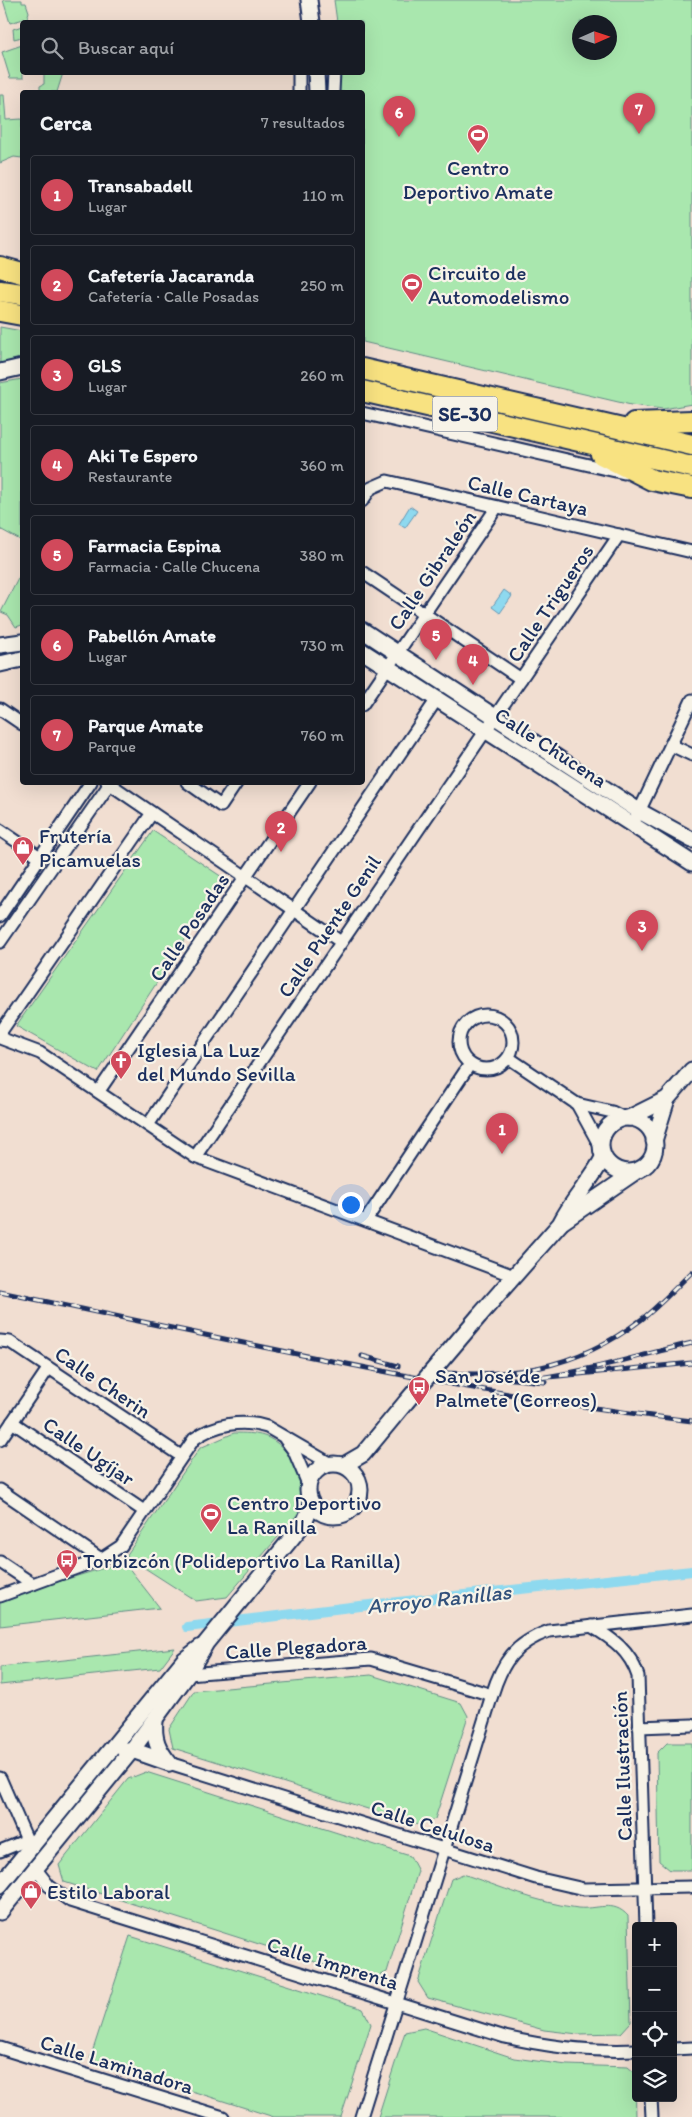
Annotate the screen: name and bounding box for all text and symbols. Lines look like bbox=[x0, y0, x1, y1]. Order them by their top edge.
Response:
north arrow bbox=[572, 15, 617, 60]
search box bbox=[20, 20, 365, 75]
icon: search bbox=[38, 34, 66, 62]
text: Buscar aquí bbox=[78, 36, 174, 59]
pin: 7 bbox=[623, 93, 655, 134]
pin: 6 bbox=[383, 96, 415, 137]
text: Cerca bbox=[40, 110, 92, 135]
text: 7 resultados bbox=[261, 113, 345, 132]
sports icon: Centro Deportivo Amate bbox=[466, 123, 490, 154]
place label: Centro Deportivo Amate bbox=[403, 155, 553, 204]
text: Transabadell bbox=[88, 174, 192, 197]
text: 1 bbox=[53, 186, 61, 205]
text: 110 m bbox=[302, 186, 344, 205]
text: Lugar bbox=[88, 197, 127, 216]
place label: Circuito de Automodelismo bbox=[428, 260, 569, 309]
text: Cafetería Jacaranda bbox=[88, 264, 254, 287]
sports icon: Circuito de Automodelismo bbox=[400, 272, 424, 303]
text: 2 bbox=[53, 276, 61, 295]
text: 250 m bbox=[300, 276, 344, 295]
text: Cafetería · Calle Posadas bbox=[88, 287, 259, 306]
text: GLS bbox=[88, 354, 121, 377]
text: 3 bbox=[53, 366, 61, 385]
text: 260 m bbox=[300, 366, 344, 385]
text: Lugar bbox=[88, 377, 127, 396]
road number: SE-30 bbox=[432, 396, 498, 432]
text: Aki Te Espero bbox=[88, 444, 198, 467]
text: 4 bbox=[52, 456, 62, 475]
text: 360 m bbox=[300, 456, 344, 475]
text: Restaurante bbox=[88, 467, 172, 486]
street label: Calle Cartaya bbox=[465, 469, 591, 521]
street label: Calle Gibraleón bbox=[383, 505, 481, 635]
text: Farmacia Espina bbox=[88, 534, 221, 557]
street label: Calle Trigueros bbox=[501, 539, 599, 667]
text: 5 bbox=[53, 546, 61, 565]
text: 380 m bbox=[300, 546, 344, 565]
text: Farmacia · Calle Chucena bbox=[88, 557, 260, 576]
pin: 5 bbox=[420, 619, 452, 660]
text: Pabellón Amate bbox=[88, 624, 216, 647]
text: 6 bbox=[53, 636, 61, 655]
text: 730 m bbox=[300, 636, 344, 655]
pin: 4 bbox=[457, 644, 489, 685]
text: Lugar bbox=[88, 647, 127, 666]
street label: Calle Chucena bbox=[490, 701, 612, 793]
text: Parque Amate bbox=[88, 714, 203, 737]
text: 7 bbox=[53, 726, 61, 745]
text: 760 m bbox=[301, 726, 344, 745]
text: Parque bbox=[88, 737, 136, 756]
pin: 2 bbox=[265, 811, 297, 852]
place label: Frutería Picamuelas bbox=[39, 823, 141, 872]
shop icon: Frutería Picamuelas bbox=[11, 835, 35, 866]
street label: Calle Puente Genil bbox=[272, 850, 386, 1002]
street label: Calle Posadas bbox=[144, 868, 234, 986]
pin: 3 bbox=[626, 910, 658, 951]
place label: Iglesia La Luz del Mundo Sevilla bbox=[137, 1037, 296, 1086]
church icon: Iglesia La Luz del Mundo Sevilla bbox=[109, 1049, 133, 1080]
pin: 1 bbox=[486, 1113, 518, 1154]
your location bbox=[338, 1192, 364, 1218]
street label: Calle Cherin bbox=[50, 1341, 156, 1423]
place label: San José de Palmete (Correos) bbox=[435, 1363, 597, 1412]
bus stop icon: San José de Palmete (Correos) bbox=[407, 1375, 431, 1406]
street label: Calle Ugíjar bbox=[38, 1411, 140, 1491]
place label: Centro Deportivo La Ranilla bbox=[227, 1490, 381, 1539]
sports icon: Centro Deportivo La Ranilla bbox=[199, 1502, 223, 1533]
bus stop icon: Torbizcón (Polideportivo La Ranilla) bbox=[55, 1548, 79, 1579]
place label: Torbizcón (Polideportivo La Ranilla) bbox=[83, 1548, 401, 1573]
water label: Arroyo Ranillas bbox=[366, 1578, 514, 1620]
street label: Calle Plegadora bbox=[224, 1630, 368, 1664]
street label: Calle Ilustración bbox=[607, 1691, 637, 1841]
street label: Calle Celulosa bbox=[368, 1794, 498, 1858]
shop icon: Estilo Laboral bbox=[19, 1879, 43, 1910]
place label: Estilo Laboral bbox=[47, 1879, 170, 1904]
map controls bbox=[632, 1922, 677, 2102]
button: + bbox=[632, 1922, 677, 1967]
street label: Calle Imprenta bbox=[264, 1931, 402, 1995]
button: − bbox=[632, 1967, 677, 2012]
button: locate bbox=[632, 2012, 677, 2057]
street label: Calle Laminadora bbox=[37, 2029, 197, 2099]
button: layers bbox=[632, 2057, 677, 2102]

